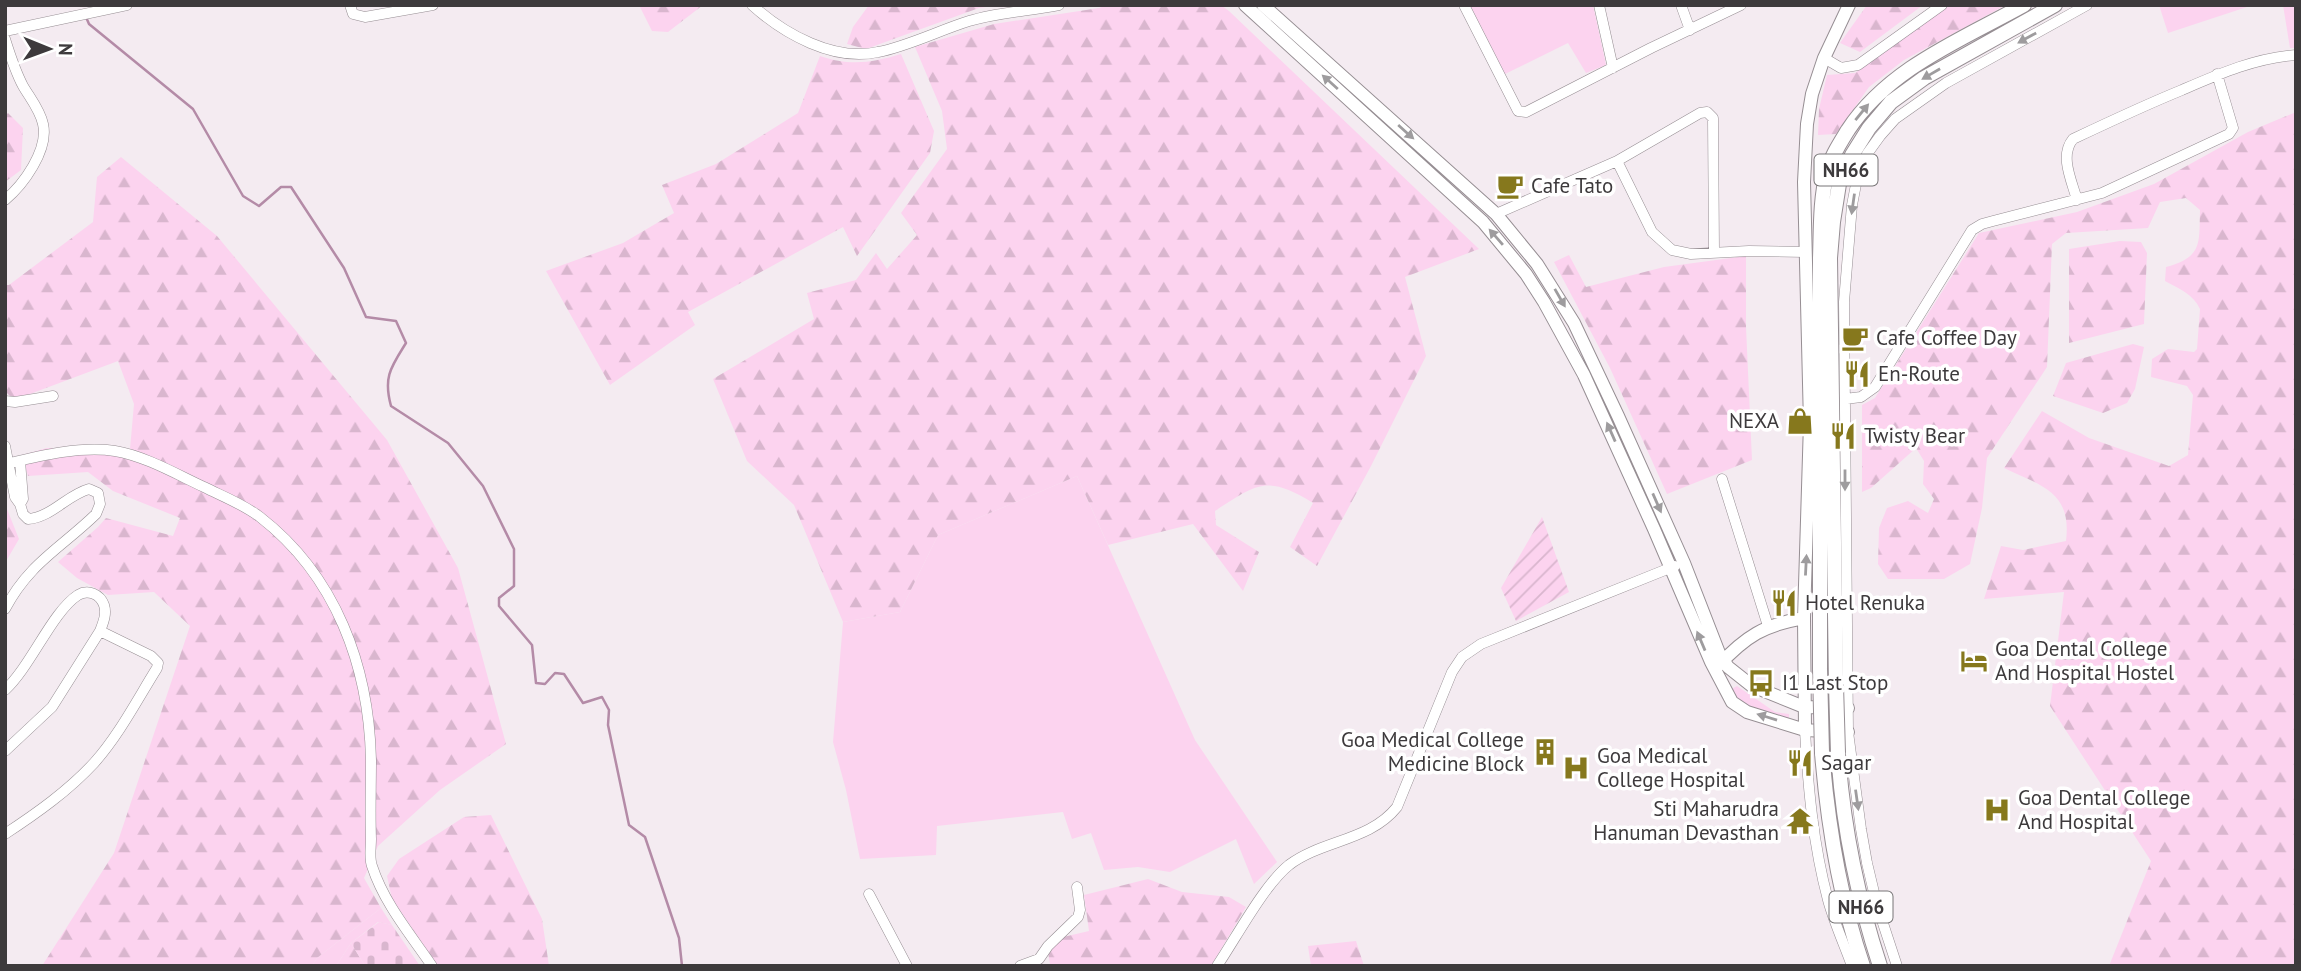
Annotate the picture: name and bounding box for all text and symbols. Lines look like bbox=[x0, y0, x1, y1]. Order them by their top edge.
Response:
north arrow bbox=[14, 14, 84, 84]
one-way arrow bbox=[2017, 32, 2037, 44]
text: N bbox=[54, 43, 78, 56]
one-way arrow bbox=[1921, 68, 1941, 80]
one-way arrow bbox=[1322, 74, 1339, 90]
one-way arrow bbox=[1854, 103, 1869, 121]
one-way arrow bbox=[1397, 124, 1415, 140]
road number: NH66 bbox=[1814, 154, 1878, 186]
cafe icon: Cafe Tato bbox=[1495, 171, 1525, 201]
place label: Cafe Tato bbox=[1531, 172, 1613, 199]
one-way arrow bbox=[1847, 193, 1858, 215]
one-way arrow bbox=[1489, 228, 1504, 245]
one-way arrow bbox=[1553, 288, 1565, 308]
cafe icon: Cafe Coffee Day bbox=[1840, 323, 1870, 353]
place label: Cafe Coffee Day bbox=[1876, 324, 2017, 351]
restaurant icon: En-Route bbox=[1842, 359, 1872, 389]
place label: En-Route bbox=[1878, 360, 1960, 387]
shop icon: NEXA bbox=[1785, 406, 1815, 436]
place label: NEXA bbox=[1729, 407, 1780, 434]
restaurant icon: Twisty Bear bbox=[1828, 421, 1858, 451]
one-way arrow bbox=[1605, 422, 1617, 442]
place label: Twisty Bear bbox=[1864, 422, 1965, 449]
one-way arrow bbox=[1839, 469, 1851, 491]
one-way arrow bbox=[1652, 493, 1663, 514]
one-way arrow bbox=[1801, 554, 1812, 576]
restaurant icon: Hotel Renuka bbox=[1769, 588, 1799, 618]
place label: Hotel Renuka bbox=[1805, 589, 1925, 616]
one-way arrow bbox=[1696, 630, 1707, 651]
place label: Goa Dental College And Hospital Hostel bbox=[1995, 635, 2174, 686]
hotel icon: Goa Dental College And Hospital Hostel bbox=[1959, 646, 1989, 676]
bus stop icon: I1 Last Stop bbox=[1746, 668, 1776, 698]
place label: I1 Last Stop bbox=[1782, 669, 1888, 696]
one-way arrow bbox=[1757, 712, 1778, 722]
place label: Goa Medical College Medicine Block bbox=[1341, 726, 1524, 777]
building icon: Goa Medical College Medicine Block bbox=[1530, 737, 1560, 767]
place label: Goa Medical College Hospital bbox=[1597, 742, 1745, 793]
restaurant icon: Sagar bbox=[1785, 748, 1815, 778]
place label: Sagar bbox=[1821, 749, 1871, 776]
hospital icon: Goa Medical College Hospital bbox=[1561, 753, 1591, 783]
place label: Goa Dental College And Hospital bbox=[2018, 784, 2190, 835]
one-way arrow bbox=[1851, 789, 1862, 811]
place label: Sti Maharudra Hanuman Devasthan bbox=[1593, 795, 1779, 846]
hospital icon: Goa Dental College And Hospital bbox=[1982, 795, 2012, 825]
temple icon: Sti Maharudra Hanuman Devasthan bbox=[1785, 806, 1815, 836]
road number: NH66 bbox=[1829, 892, 1892, 923]

